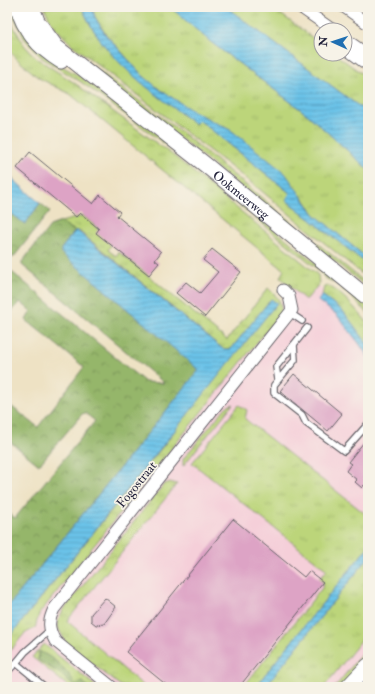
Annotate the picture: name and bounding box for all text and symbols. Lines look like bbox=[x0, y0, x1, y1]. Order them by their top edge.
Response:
north arrow bbox=[313, 22, 353, 62]
text: N bbox=[317, 35, 330, 48]
street label: Ookmeerweg bbox=[209, 167, 273, 223]
street label: Fogostraat bbox=[113, 458, 160, 511]

